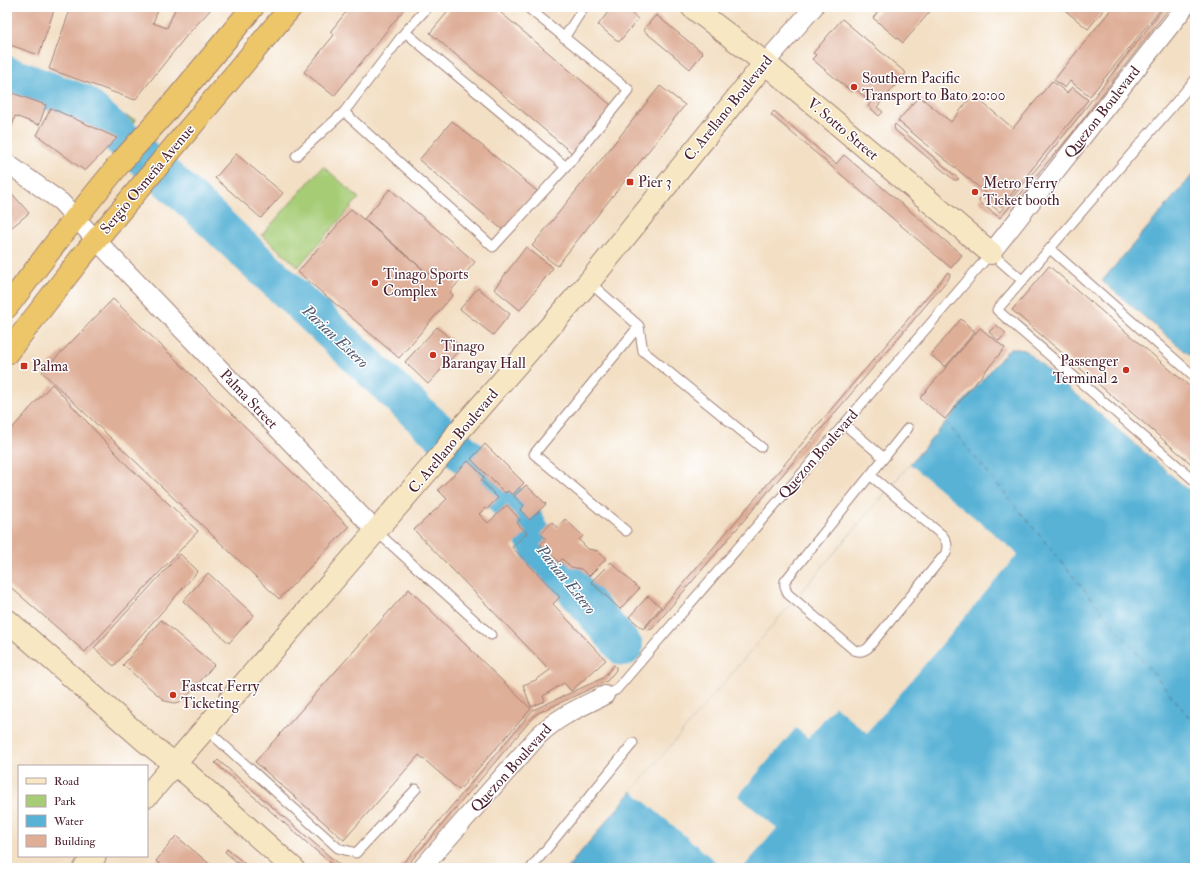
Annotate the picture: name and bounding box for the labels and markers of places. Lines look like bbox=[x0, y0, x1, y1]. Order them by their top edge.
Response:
place label: Southern Pacific Transport to Bato 20:00 bbox=[862, 69, 1005, 106]
marker: Southern Pacific Transport to Bato 20:00 bbox=[849, 82, 859, 92]
place label: Pier 3 bbox=[638, 173, 671, 192]
place label: Metro Ferry Ticket booth bbox=[983, 174, 1060, 210]
marker: Pier 3 bbox=[625, 177, 635, 187]
marker: Metro Ferry Ticket booth bbox=[970, 187, 980, 197]
place label: Tinago Sports Complex bbox=[383, 265, 468, 302]
marker: Tinago Sports Complex bbox=[370, 278, 380, 288]
place label: Tinago Barangay Hall bbox=[441, 337, 526, 373]
marker: Tinago Barangay Hall bbox=[428, 350, 438, 360]
place label: Passenger Terminal 2 bbox=[1053, 352, 1118, 388]
place label: Palma bbox=[32, 357, 69, 376]
marker: Palma bbox=[19, 361, 29, 371]
marker: Passenger Terminal 2 bbox=[1121, 365, 1131, 375]
place label: Fastcat Ferry Ticketing bbox=[181, 677, 260, 713]
marker: Fastcat Ferry Ticketing bbox=[168, 690, 178, 700]

